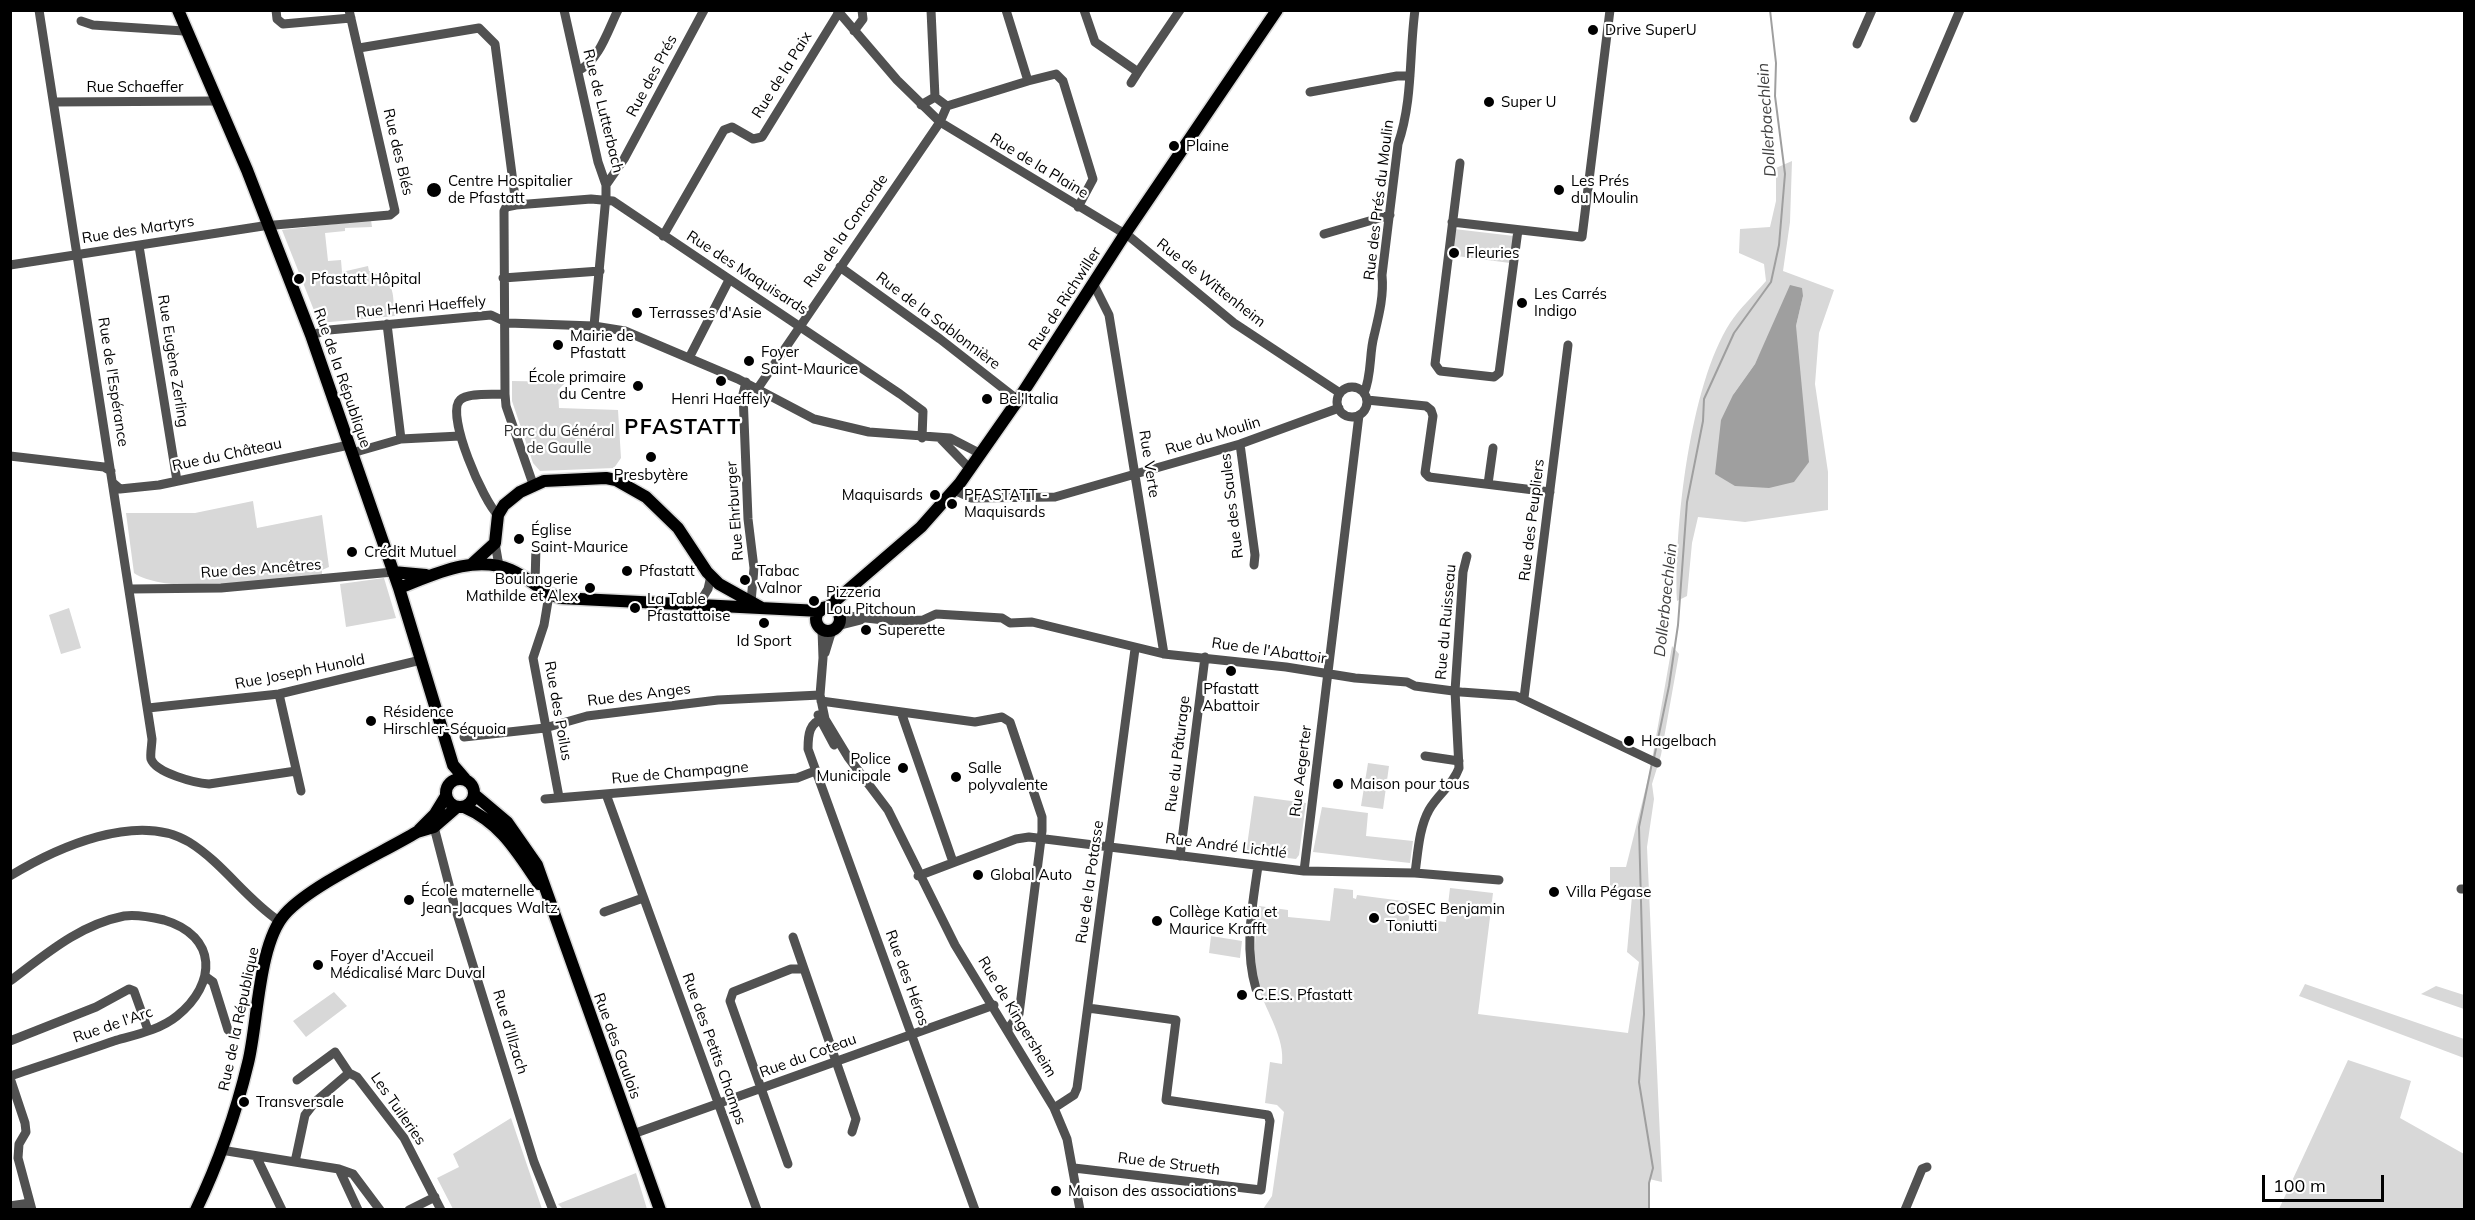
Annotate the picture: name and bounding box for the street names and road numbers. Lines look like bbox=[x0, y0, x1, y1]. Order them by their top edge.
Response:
street label: Rue de la Paix bbox=[748, 28, 816, 122]
street label: Rue des Prés bbox=[623, 32, 681, 120]
street label: Rue de Lutterbach bbox=[579, 47, 627, 175]
street label: Rue Schaeffer bbox=[86, 78, 184, 96]
street label: Rue des Blés bbox=[379, 107, 417, 197]
street label: Rue des Prés du Moulin bbox=[1360, 119, 1398, 281]
street label: Rue de la Plaine bbox=[987, 130, 1091, 202]
street label: Rue de la Concorde bbox=[800, 171, 892, 291]
street label: Rue des Martyrs bbox=[81, 212, 195, 248]
street label: Rue des Maquisards bbox=[683, 227, 811, 319]
street label: Rue de Wittenheim bbox=[1153, 235, 1269, 331]
street label: Rue de Richwiller bbox=[1025, 244, 1105, 354]
street label: Rue de la Sablonnière bbox=[872, 268, 1004, 374]
street label: Rue Henri Haeffely bbox=[355, 292, 487, 322]
street label: Rue Eugène Zerling bbox=[154, 293, 192, 429]
street label: Rue de la République bbox=[310, 306, 374, 450]
street label: Rue de l'Espérance bbox=[94, 316, 132, 448]
street label: Rue du Moulin bbox=[1163, 413, 1263, 459]
street label: Rue Verte bbox=[1135, 429, 1163, 499]
street label: Rue du Château bbox=[170, 435, 284, 475]
street label: Rue des Saules bbox=[1217, 452, 1247, 560]
street label: Rue des Peupliers bbox=[1516, 458, 1548, 582]
street label: Rue Ehrburger bbox=[723, 461, 747, 561]
street label: Rue des Ancêtres bbox=[200, 556, 322, 582]
street label: Rue du Ruisseau bbox=[1432, 563, 1460, 681]
street label: Rue de l'Abattoir bbox=[1210, 634, 1328, 668]
street label: Rue Joseph Hunold bbox=[234, 651, 366, 693]
street label: Rue des Poilus bbox=[540, 660, 576, 762]
street label: Rue des Anges bbox=[586, 680, 692, 710]
street label: Rue du Pâturage bbox=[1162, 695, 1194, 813]
street label: Rue Aegerter bbox=[1286, 724, 1316, 818]
street label: Rue de Champagne bbox=[611, 758, 749, 788]
street label: Rue de la Potasse bbox=[1072, 819, 1108, 945]
street label: Rue André Lichtlé bbox=[1164, 830, 1288, 862]
street label: Rue des Héros bbox=[881, 928, 933, 1028]
street label: Rue de la République bbox=[215, 945, 263, 1093]
street label: Rue de Kingersheim bbox=[974, 953, 1060, 1081]
street label: Rue des Petits Champs bbox=[678, 971, 750, 1127]
street label: Rue d'Illzach bbox=[489, 988, 531, 1076]
street label: Rue des Gaulois bbox=[589, 991, 645, 1101]
street label: Rue de l'Arc bbox=[71, 1003, 155, 1047]
street label: Rue du Coteau bbox=[757, 1030, 859, 1082]
street label: Les Tuileries bbox=[366, 1069, 430, 1149]
street label: Rue de Strueth bbox=[1117, 1149, 1221, 1179]

